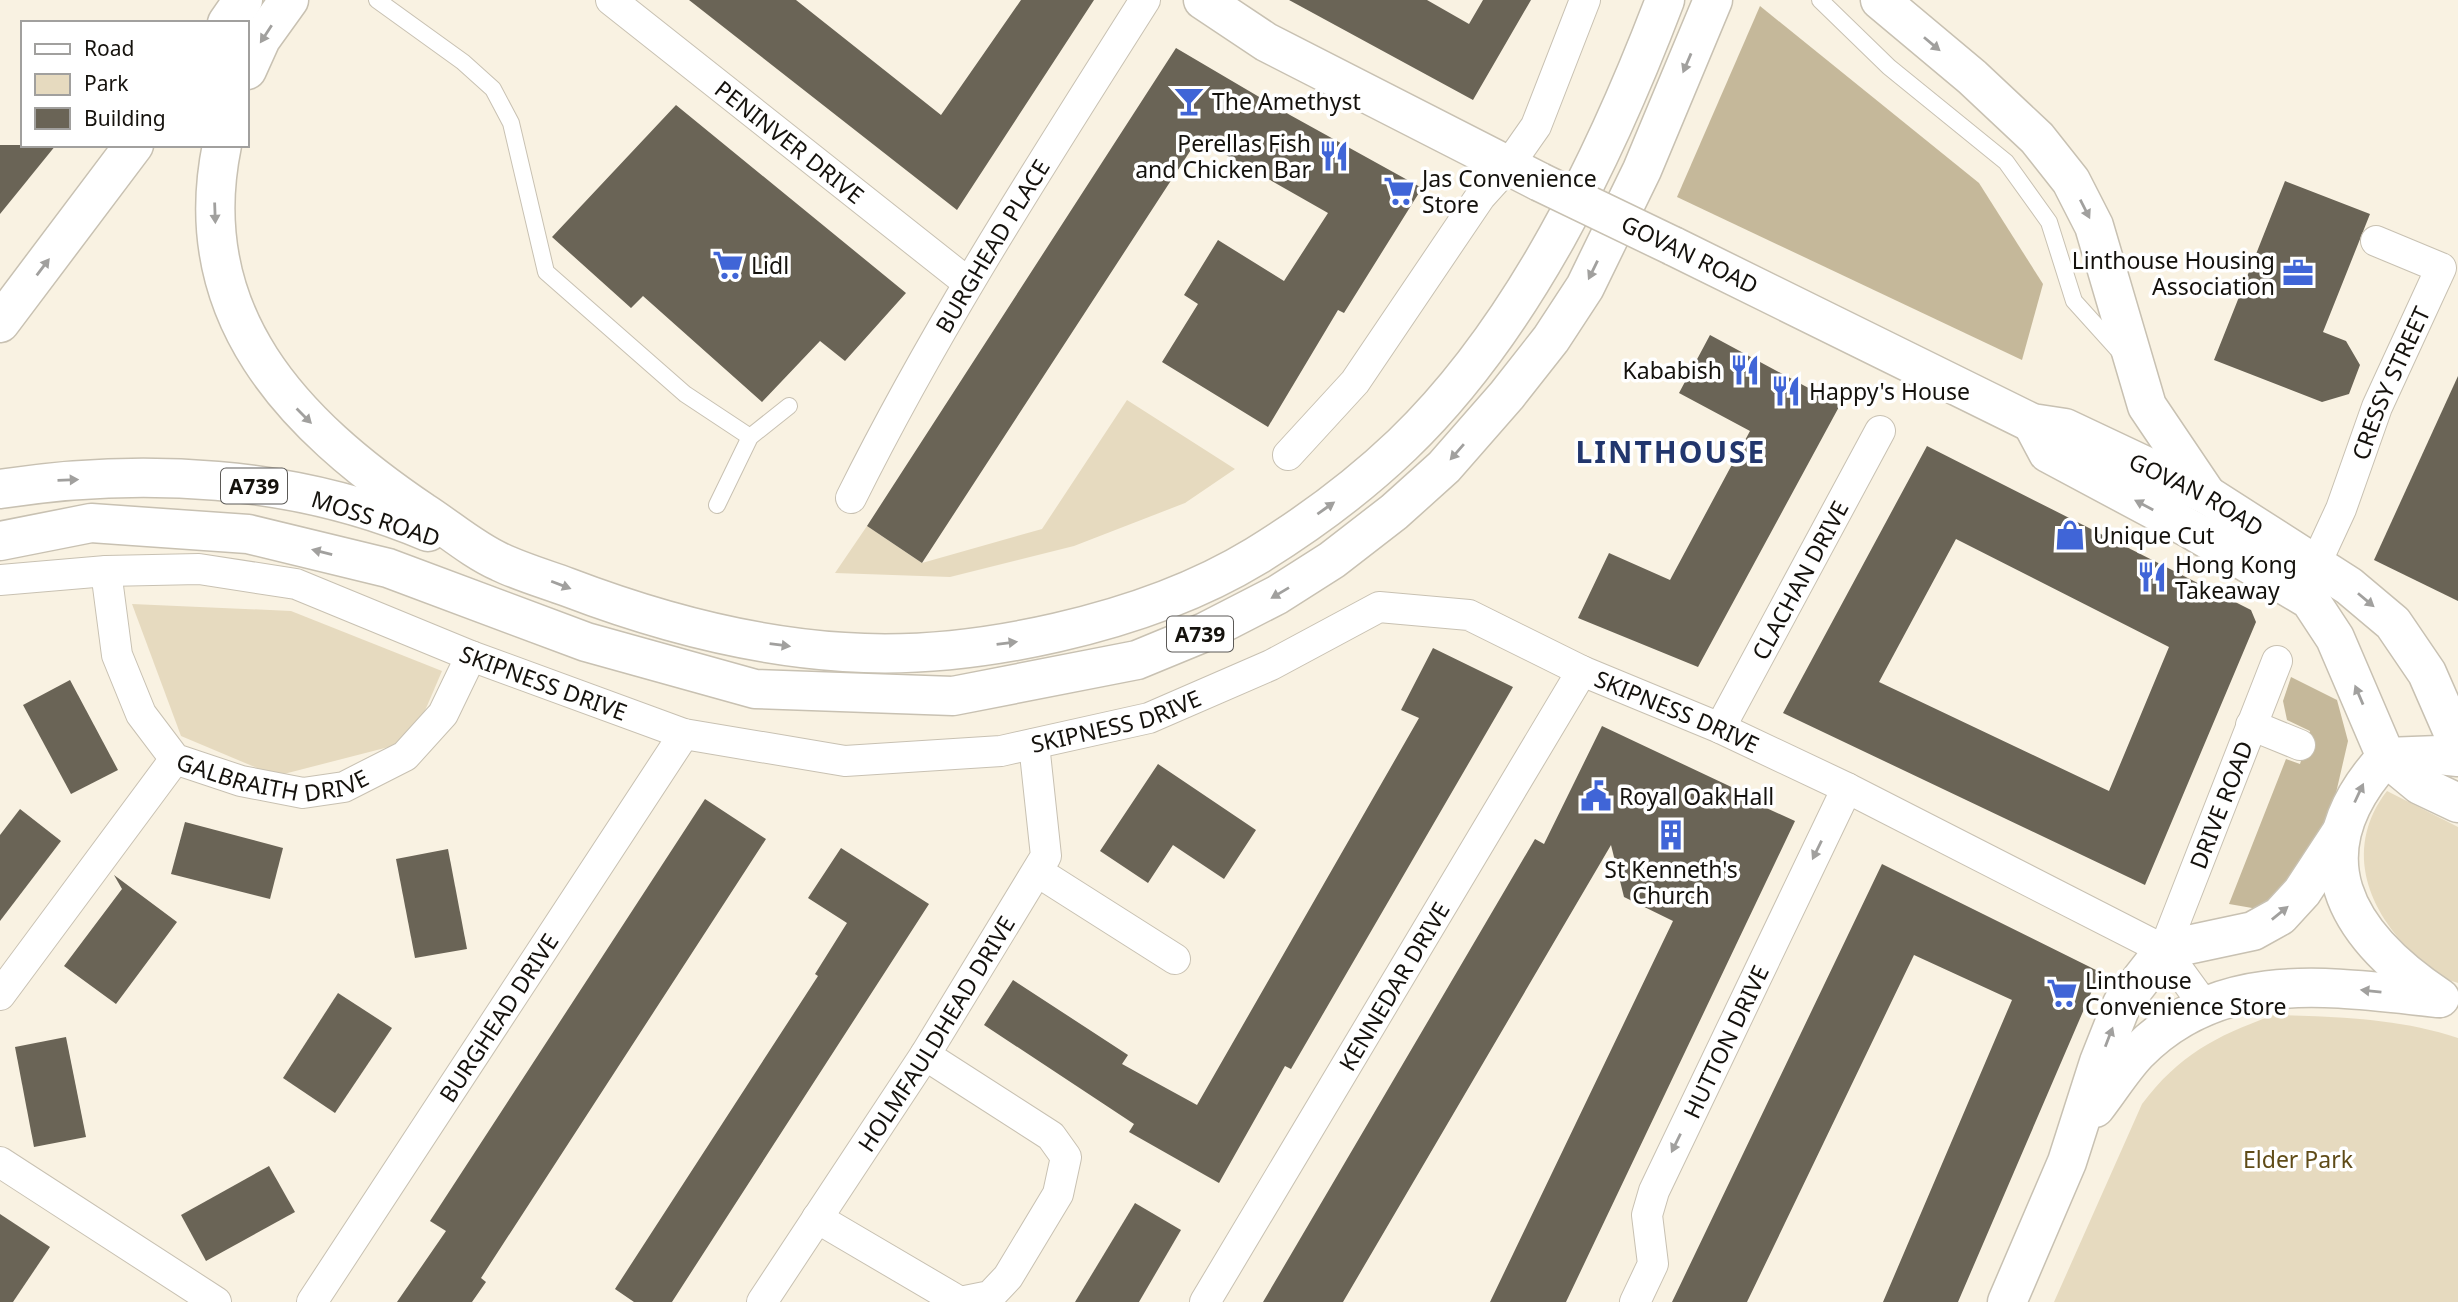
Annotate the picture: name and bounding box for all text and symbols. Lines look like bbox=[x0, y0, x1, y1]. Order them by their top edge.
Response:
legend bbox=[21, 21, 248, 147]
one-way arrow bbox=[259, 24, 272, 43]
text: Road bbox=[84, 34, 134, 62]
one-way arrow bbox=[1923, 36, 1941, 52]
one-way arrow bbox=[1682, 53, 1693, 74]
text: Park bbox=[84, 69, 129, 97]
street label: PENINVER DRIVE bbox=[708, 73, 871, 211]
bar icon: The Amethyst bbox=[1172, 84, 1206, 118]
place label: The Amethyst bbox=[1212, 85, 1361, 117]
text: Building bbox=[84, 104, 166, 132]
place label: Perellas Fish and Chicken Bar bbox=[1135, 127, 1311, 185]
restaurant icon: Perellas Fish and Chicken Bar bbox=[1317, 139, 1351, 173]
street label: BURGHEAD PLACE bbox=[927, 153, 1057, 339]
place label: Jas Convenience Store bbox=[1420, 162, 1597, 220]
supermarket icon: Jas Convenience Store bbox=[1382, 174, 1416, 208]
one-way arrow bbox=[2080, 199, 2091, 219]
one-way arrow bbox=[210, 202, 221, 224]
street label: GOVAN ROAD bbox=[1616, 207, 1764, 301]
place label: Linthouse Housing Association bbox=[2072, 244, 2275, 302]
supermarket icon: Lidl bbox=[711, 248, 745, 282]
place label: Lidl bbox=[751, 249, 789, 281]
office icon: Linthouse Housing Association bbox=[2281, 256, 2315, 290]
one-way arrow bbox=[35, 258, 50, 276]
one-way arrow bbox=[1587, 260, 1599, 280]
street label: CRESSY STREET bbox=[2344, 301, 2437, 464]
restaurant icon: Kababish bbox=[1728, 353, 1762, 387]
place label: Kababish bbox=[1623, 354, 1722, 386]
restaurant icon: Happy's House bbox=[1769, 374, 1803, 408]
place label: Happy's House bbox=[1809, 375, 1970, 407]
one-way arrow bbox=[296, 408, 312, 424]
district label: LINTHOUSE bbox=[1576, 431, 1766, 472]
one-way arrow bbox=[1450, 443, 1466, 460]
street label: GOVAN ROAD bbox=[2124, 445, 2270, 543]
road number: A739 bbox=[221, 468, 287, 504]
one-way arrow bbox=[57, 474, 79, 485]
street label: MOSS ROAD bbox=[308, 482, 444, 554]
street label: CLACHAN DRIVE bbox=[1744, 495, 1856, 665]
one-way arrow bbox=[2135, 499, 2154, 511]
one-way arrow bbox=[1317, 501, 1335, 515]
shop icon: Unique Cut bbox=[2053, 518, 2087, 552]
place label: Unique Cut bbox=[2093, 519, 2214, 551]
one-way arrow bbox=[311, 546, 333, 557]
place label: Hong Kong Takeaway bbox=[2175, 548, 2297, 606]
restaurant icon: Hong Kong Takeaway bbox=[2135, 560, 2169, 594]
one-way arrow bbox=[551, 580, 572, 591]
one-way arrow bbox=[1271, 587, 1290, 599]
one-way arrow bbox=[2356, 593, 2374, 608]
road number: A739 bbox=[1167, 616, 1233, 652]
street label: SKIPNESS DRIVE bbox=[455, 637, 631, 728]
one-way arrow bbox=[996, 638, 1018, 649]
one-way arrow bbox=[769, 639, 791, 650]
street label: SKIPNESS DRIVE bbox=[1590, 662, 1764, 760]
street label: SKIPNESS DRIVE bbox=[1028, 681, 1206, 760]
one-way arrow bbox=[2353, 684, 2364, 705]
street label: DRIVE ROAD bbox=[2181, 736, 2260, 873]
street label: GALBRAITH DRIVE bbox=[173, 745, 374, 809]
public building icon: Royal Oak Hall bbox=[1579, 779, 1613, 813]
place label: Royal Oak Hall bbox=[1619, 780, 1774, 812]
one-way arrow bbox=[2353, 783, 2365, 803]
building icon: St Kenneth's Church bbox=[1654, 818, 1688, 852]
one-way arrow bbox=[1812, 840, 1823, 860]
place label: St Kenneth's Church bbox=[1604, 853, 1738, 911]
street label: KENNEDAR DRIVE bbox=[1331, 896, 1457, 1077]
one-way arrow bbox=[2270, 906, 2288, 921]
street label: HOLMFAULDHEAD DRIVE bbox=[850, 910, 1022, 1158]
street label: BURGHEAD DRIVE bbox=[431, 927, 565, 1108]
street label: HUTTON DRIVE bbox=[1675, 960, 1776, 1124]
place label: Linthouse Convenience Store bbox=[2085, 964, 2287, 1022]
supermarket icon: Linthouse Convenience Store bbox=[2045, 976, 2079, 1010]
one-way arrow bbox=[2359, 985, 2381, 996]
one-way arrow bbox=[2103, 1027, 2114, 1048]
one-way arrow bbox=[1671, 1133, 1682, 1153]
park label: Elder Park bbox=[2243, 1143, 2354, 1175]

